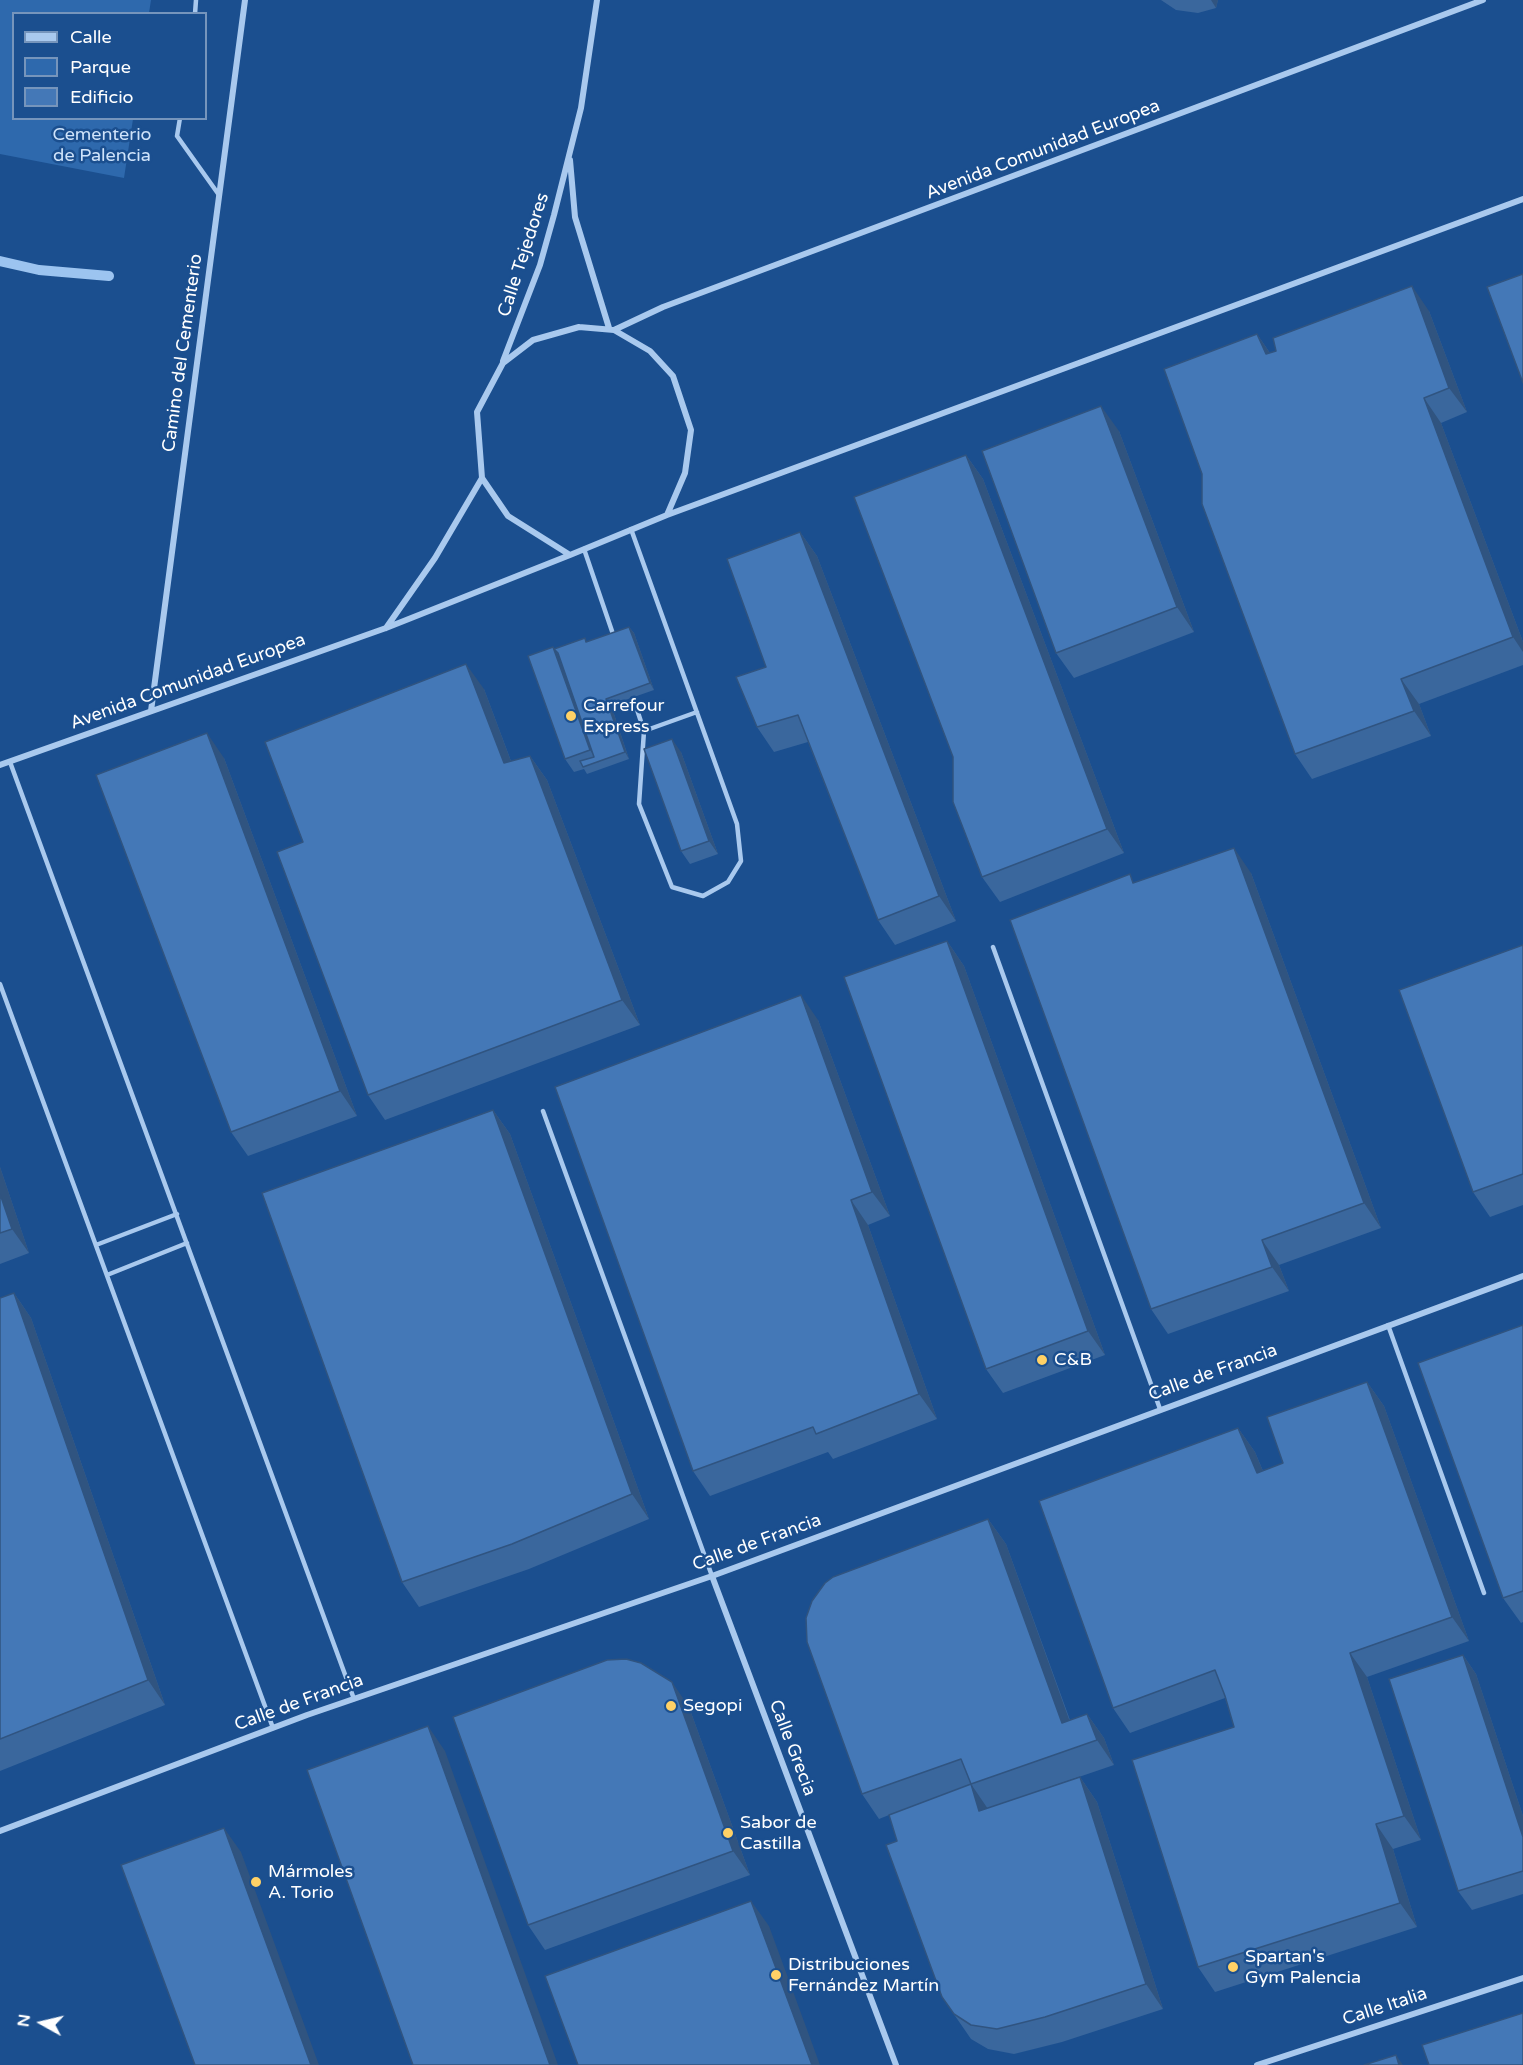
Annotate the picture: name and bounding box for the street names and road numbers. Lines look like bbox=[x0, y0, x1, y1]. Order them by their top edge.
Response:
street label: Avenida Comunidad Europea bbox=[923, 95, 1163, 205]
street label: Calle Tejedores bbox=[494, 190, 554, 320]
street label: Camino del Cementerio bbox=[158, 252, 208, 454]
street label: Avenida Comunidad Europea bbox=[67, 629, 309, 735]
street label: Calle de Francia bbox=[1146, 1340, 1280, 1406]
street label: Calle de Francia bbox=[690, 1510, 824, 1576]
street label: Calle de Francia bbox=[232, 1670, 366, 1736]
street label: Calle Grecia bbox=[764, 1697, 820, 1799]
street label: Calle Italia bbox=[1340, 1983, 1430, 2031]

